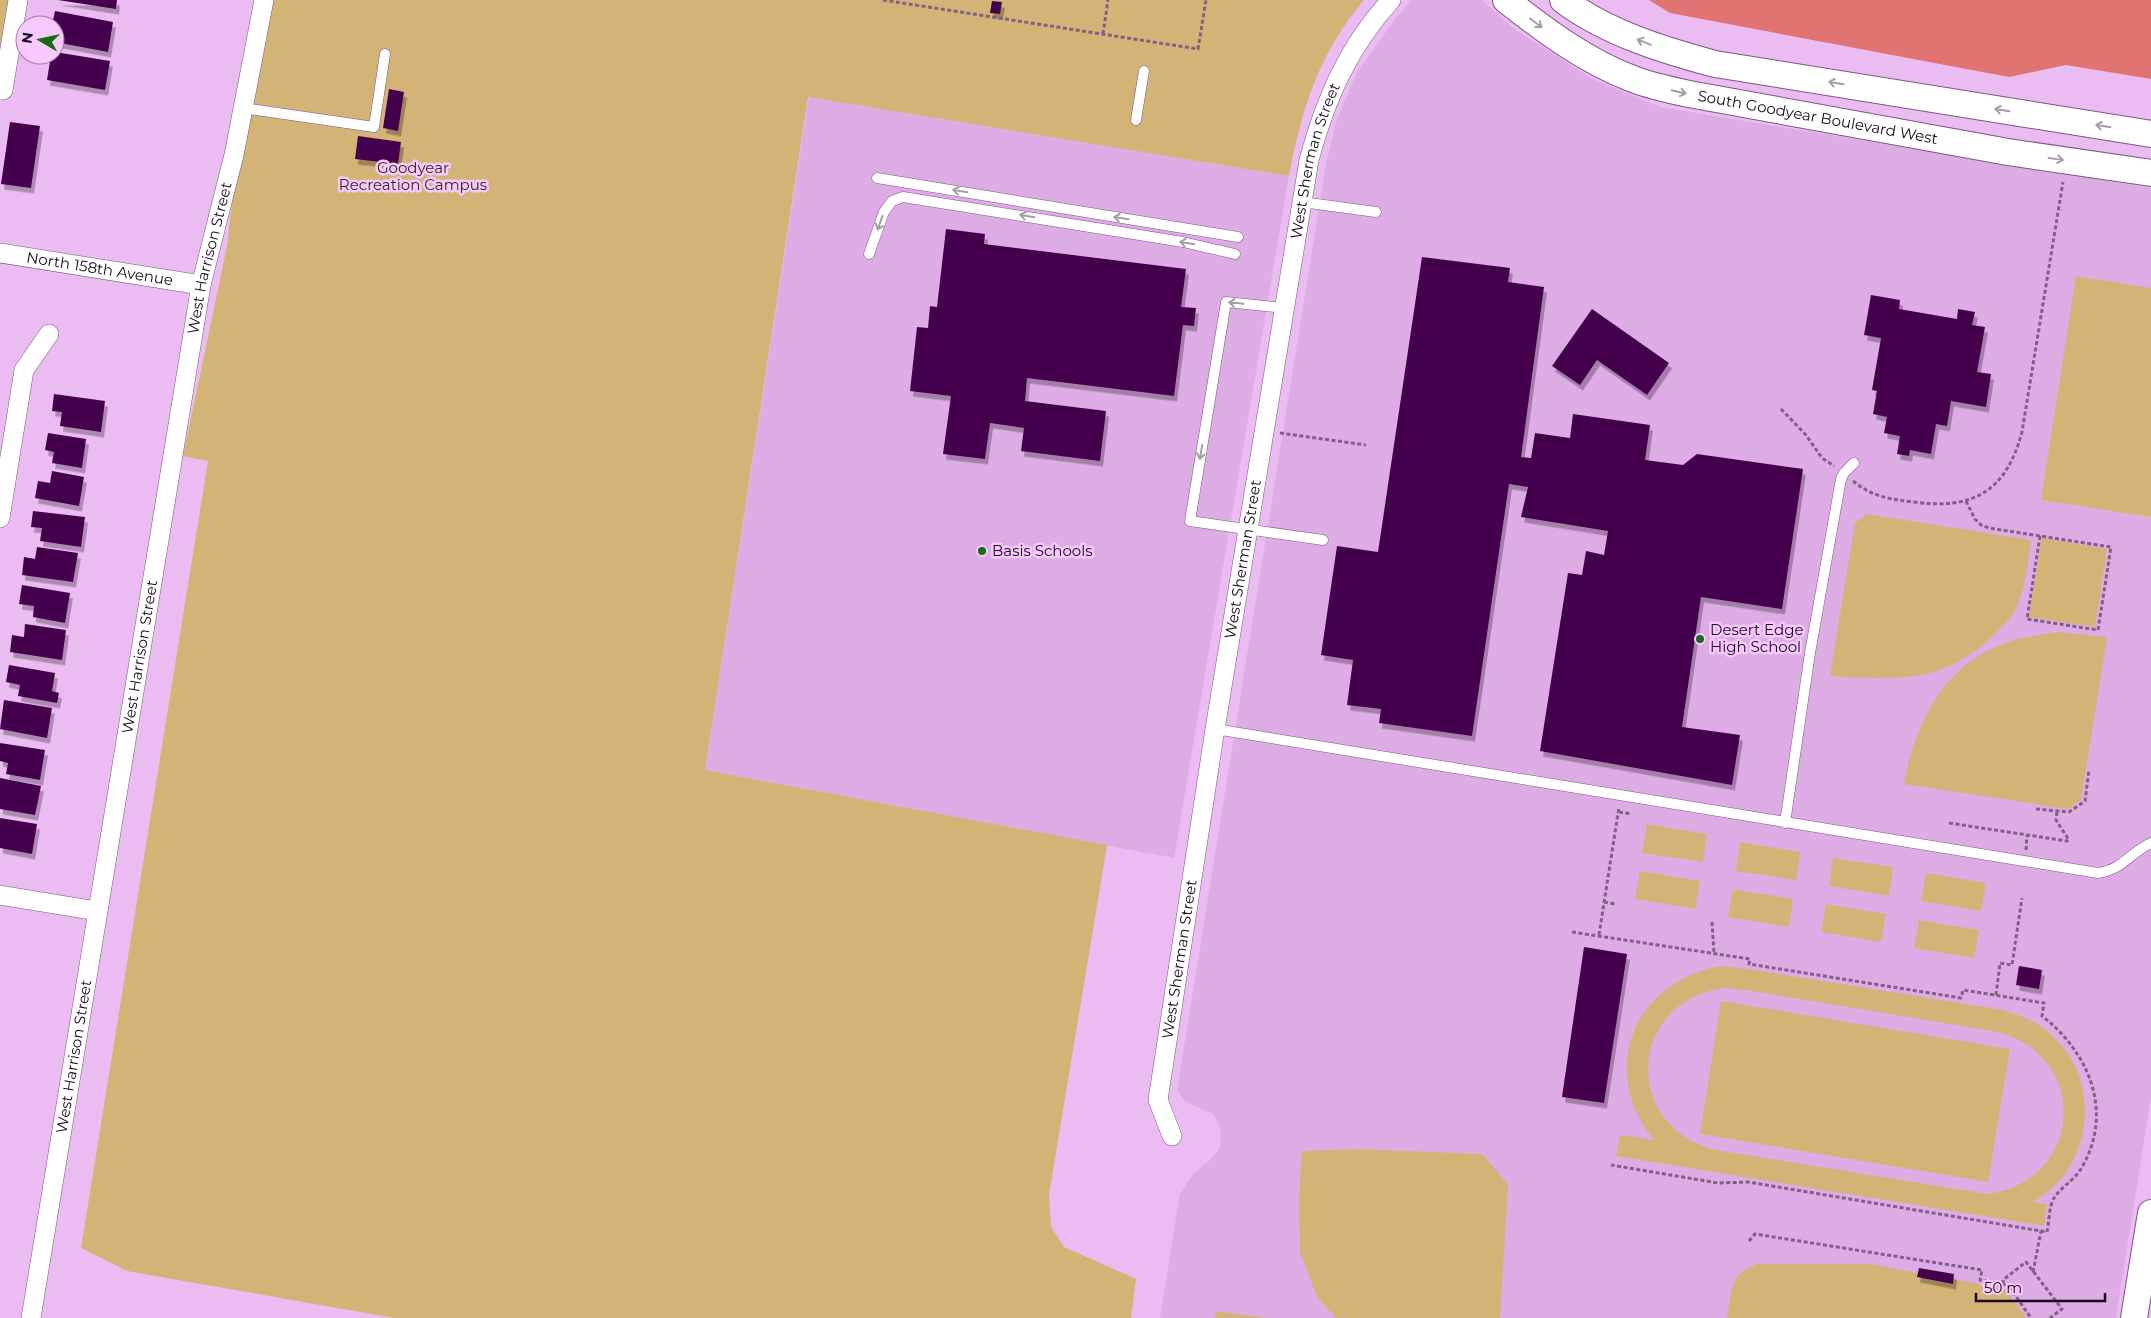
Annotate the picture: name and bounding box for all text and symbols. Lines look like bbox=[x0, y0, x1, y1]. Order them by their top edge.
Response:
north arrow bbox=[15, 15, 65, 65]
one-way arrow bbox=[1529, 18, 1542, 29]
text: N bbox=[17, 31, 37, 45]
one-way arrow bbox=[1637, 37, 1652, 46]
one-way arrow bbox=[1829, 77, 1845, 87]
street label: West Sherman Street bbox=[1286, 80, 1344, 241]
street label: South Goodyear Boulevard West bbox=[1696, 86, 1939, 148]
one-way arrow bbox=[1670, 88, 1686, 97]
one-way arrow bbox=[1995, 105, 2011, 115]
one-way arrow bbox=[2095, 121, 2111, 131]
one-way arrow bbox=[2048, 154, 2064, 164]
park label: Goodyear Recreation Campus bbox=[339, 158, 487, 194]
street label: West Harrison Street bbox=[183, 180, 236, 335]
one-way arrow bbox=[953, 186, 969, 196]
one-way arrow bbox=[1020, 211, 1036, 221]
one-way arrow bbox=[1113, 212, 1129, 222]
one-way arrow bbox=[875, 214, 884, 230]
one-way arrow bbox=[1180, 237, 1196, 247]
street label: North 158th Avenue bbox=[25, 247, 175, 289]
one-way arrow bbox=[1228, 298, 1244, 308]
one-way arrow bbox=[1195, 444, 1205, 460]
street label: West Sherman Street bbox=[1220, 478, 1265, 640]
place label: Basis Schools bbox=[992, 541, 1093, 560]
marker: Basis Schools bbox=[976, 545, 988, 557]
street label: West Harrison Street bbox=[117, 579, 161, 735]
place label: Desert Edge High School bbox=[1710, 620, 1804, 656]
marker: Desert Edge High School bbox=[1694, 633, 1706, 645]
street label: West Sherman Street bbox=[1158, 878, 1201, 1040]
street label: West Harrison Street bbox=[52, 978, 96, 1135]
scale bar bbox=[1976, 1270, 2105, 1302]
text: 50 m bbox=[1984, 1278, 2022, 1297]

